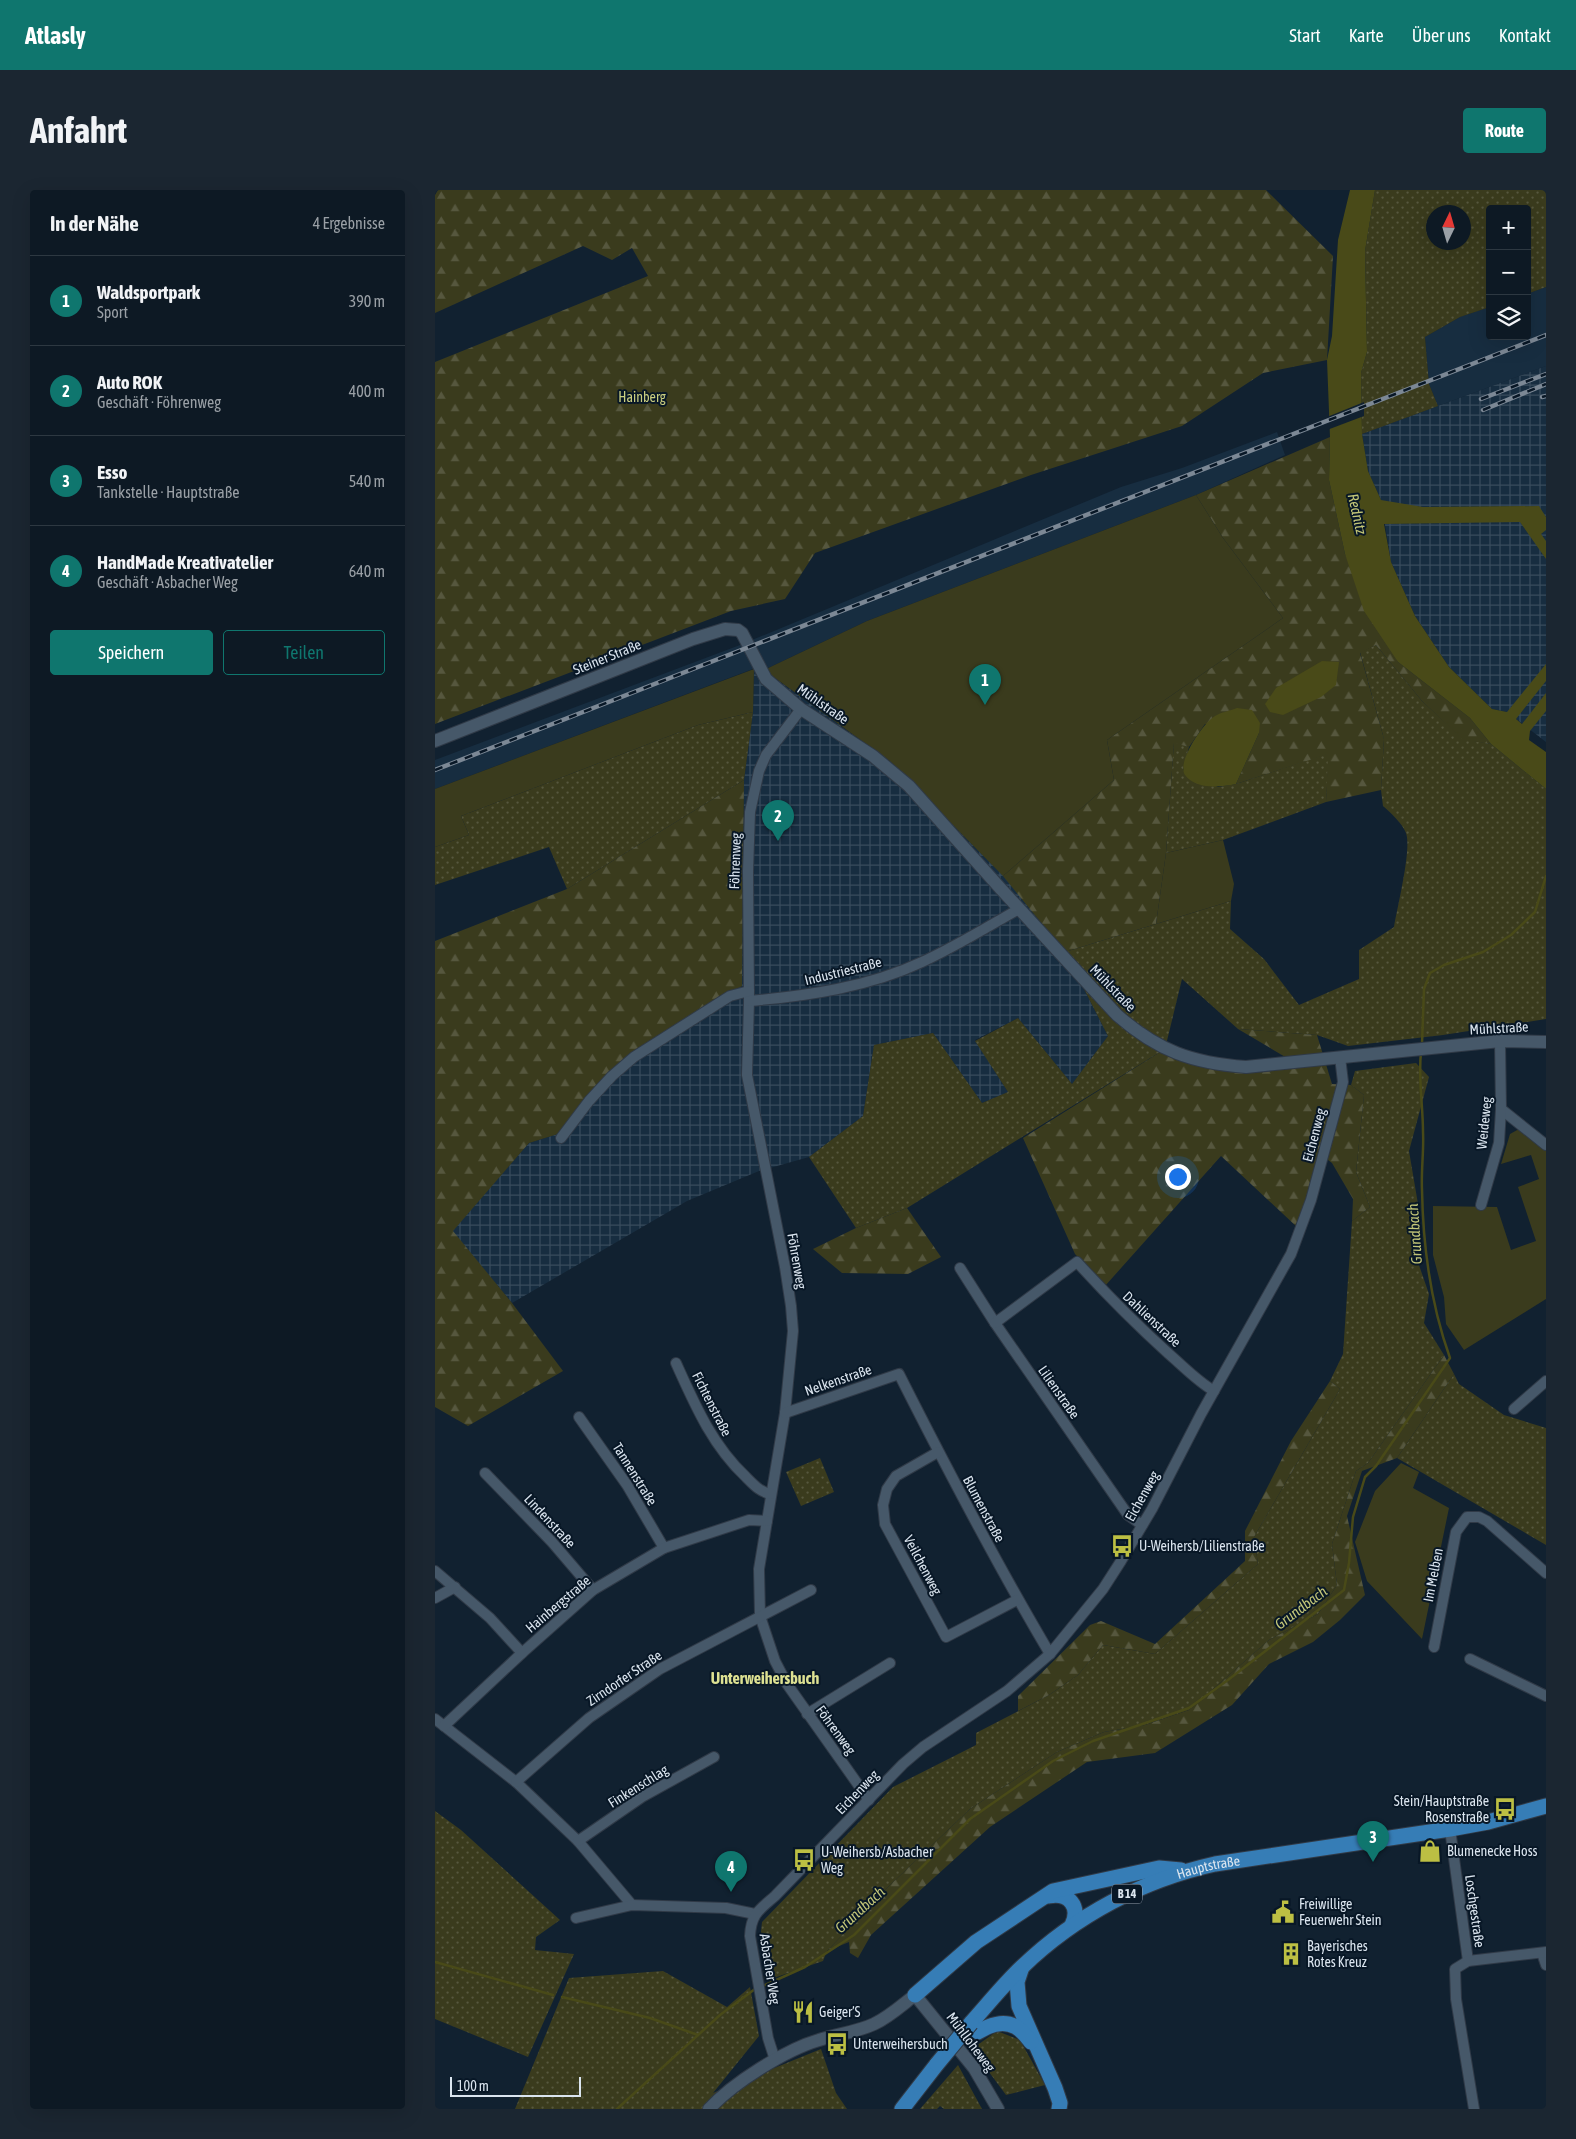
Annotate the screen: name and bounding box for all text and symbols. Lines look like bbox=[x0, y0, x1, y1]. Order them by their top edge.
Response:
text: Atlasly bbox=[25, 22, 86, 49]
text: Start bbox=[1289, 25, 1321, 46]
text: Karte bbox=[1349, 25, 1384, 46]
text: Über uns bbox=[1412, 25, 1471, 46]
text: Kontakt bbox=[1499, 25, 1551, 46]
button: Route bbox=[1463, 108, 1546, 153]
text: Anfahrt bbox=[30, 110, 127, 150]
north arrow bbox=[1426, 205, 1471, 250]
map controls bbox=[1486, 205, 1531, 340]
button: + bbox=[1486, 205, 1531, 250]
text: In der Nähe bbox=[50, 211, 139, 235]
text: 4 Ergebnisse bbox=[313, 214, 385, 232]
button: − bbox=[1486, 250, 1531, 295]
text: Waldsportpark bbox=[97, 281, 200, 303]
text: 1 bbox=[62, 292, 70, 310]
text: 390 m bbox=[349, 292, 385, 310]
button: layers bbox=[1486, 295, 1531, 340]
text: Sport bbox=[97, 303, 128, 321]
text: Auto ROK bbox=[97, 371, 162, 393]
text: 2 bbox=[62, 382, 70, 400]
text: 400 m bbox=[349, 382, 385, 400]
park label: Hainberg bbox=[618, 389, 666, 405]
text: Geschäft · Föhrenweg bbox=[97, 393, 221, 411]
text: Esso bbox=[97, 461, 127, 483]
text: 3 bbox=[62, 472, 70, 490]
text: 540 m bbox=[349, 472, 385, 490]
text: Tankstelle · Hauptstraße bbox=[97, 483, 239, 501]
water label: Rednitz bbox=[1345, 492, 1371, 537]
text: HandMade Kreativatelier bbox=[97, 551, 273, 573]
text: 4 bbox=[62, 562, 70, 580]
text: 640 m bbox=[349, 562, 385, 580]
text: Geschäft · Asbacher Weg bbox=[97, 573, 238, 591]
button: Speichern bbox=[50, 630, 213, 675]
button: Teilen bbox=[223, 630, 385, 675]
street label: Steiner Straße bbox=[571, 636, 643, 678]
pin: 1 bbox=[969, 664, 1001, 705]
street label: Mühlstraße bbox=[794, 681, 852, 727]
pin: 2 bbox=[762, 800, 794, 841]
street label: Föhrenweg bbox=[726, 832, 744, 890]
street label: Industriestraße bbox=[803, 954, 883, 988]
street label: Mühlstraße bbox=[1087, 961, 1139, 1015]
street label: Mühlstraße bbox=[1469, 1018, 1529, 1038]
street label: Weideweg bbox=[1473, 1096, 1495, 1150]
street label: Eichenweg bbox=[1299, 1106, 1329, 1164]
your location bbox=[1165, 1164, 1191, 1190]
water label: Grundbach bbox=[1404, 1203, 1425, 1265]
street label: Föhrenweg bbox=[784, 1232, 810, 1290]
street label: Dahlienstraße bbox=[1120, 1288, 1184, 1350]
street label: Nelkenstraße bbox=[802, 1361, 874, 1399]
street label: Lilienstraße bbox=[1035, 1362, 1083, 1422]
street label: Fichtenstraße bbox=[689, 1369, 735, 1439]
street label: Tannenstraße bbox=[609, 1440, 661, 1508]
street label: Eichenweg bbox=[1122, 1468, 1162, 1524]
street label: Blumenstraße bbox=[960, 1473, 1008, 1545]
street label: Lindenstraße bbox=[521, 1491, 579, 1551]
street label: Veilchenweg bbox=[901, 1532, 945, 1598]
bus stop icon: U-Weihersb/Lilienstraße bbox=[1109, 1533, 1135, 1559]
place label: U-Weihersb/Lilienstraße bbox=[1139, 1538, 1265, 1554]
street label: Im Melben bbox=[1420, 1547, 1446, 1603]
street label: Hainbergstraße bbox=[522, 1572, 594, 1636]
water label: Grundbach bbox=[1271, 1582, 1330, 1633]
street label: Zirndorfer Straße bbox=[583, 1647, 665, 1709]
district label: Unterweihersbuch bbox=[711, 1669, 819, 1687]
street label: Föhrenweg bbox=[813, 1702, 859, 1758]
street label: Finkenschlag bbox=[605, 1761, 671, 1811]
street label: Eichenweg bbox=[832, 1767, 882, 1817]
place label: Stein/Hauptstraße Rosenstraße bbox=[1394, 1793, 1489, 1825]
bus stop icon: Stein/Hauptstraße Rosenstraße bbox=[1492, 1796, 1518, 1822]
pin: 3 bbox=[1357, 1821, 1389, 1862]
shop icon: Blumenecke Hoss bbox=[1417, 1838, 1443, 1864]
place label: Blumenecke Hoss bbox=[1447, 1843, 1538, 1859]
place label: U-Weihersb/Asbacher Weg bbox=[821, 1844, 934, 1876]
bus stop icon: U-Weihersb/Asbacher Weg bbox=[791, 1847, 817, 1873]
pin: 4 bbox=[715, 1851, 747, 1892]
street label: Hauptstraße bbox=[1175, 1852, 1241, 1882]
street label: Loschgestraße bbox=[1462, 1874, 1488, 1948]
water label: Grundbach bbox=[831, 1883, 888, 1936]
road number: B 14 bbox=[1112, 1885, 1142, 1904]
place label: Freiwillige Feuerwehr Stein bbox=[1299, 1896, 1382, 1928]
public building icon: Freiwillige Feuerwehr Stein bbox=[1270, 1899, 1296, 1925]
street label: Asbacher Weg bbox=[757, 1932, 783, 2006]
place label: Bayerisches Rotes Kreuz bbox=[1307, 1938, 1368, 1970]
building icon: Bayerisches Rotes Kreuz bbox=[1278, 1941, 1304, 1967]
restaurant icon: Geiger’S bbox=[790, 1999, 816, 2025]
place label: Geiger’S bbox=[819, 2004, 861, 2020]
street label: Mühlloheweg bbox=[943, 2009, 999, 2075]
bus stop icon: Unterweihersbuch bbox=[824, 2031, 850, 2057]
place label: Unterweihersbuch bbox=[853, 2036, 948, 2052]
scale bar bbox=[450, 2074, 581, 2097]
text: 100 m bbox=[457, 2078, 489, 2094]

